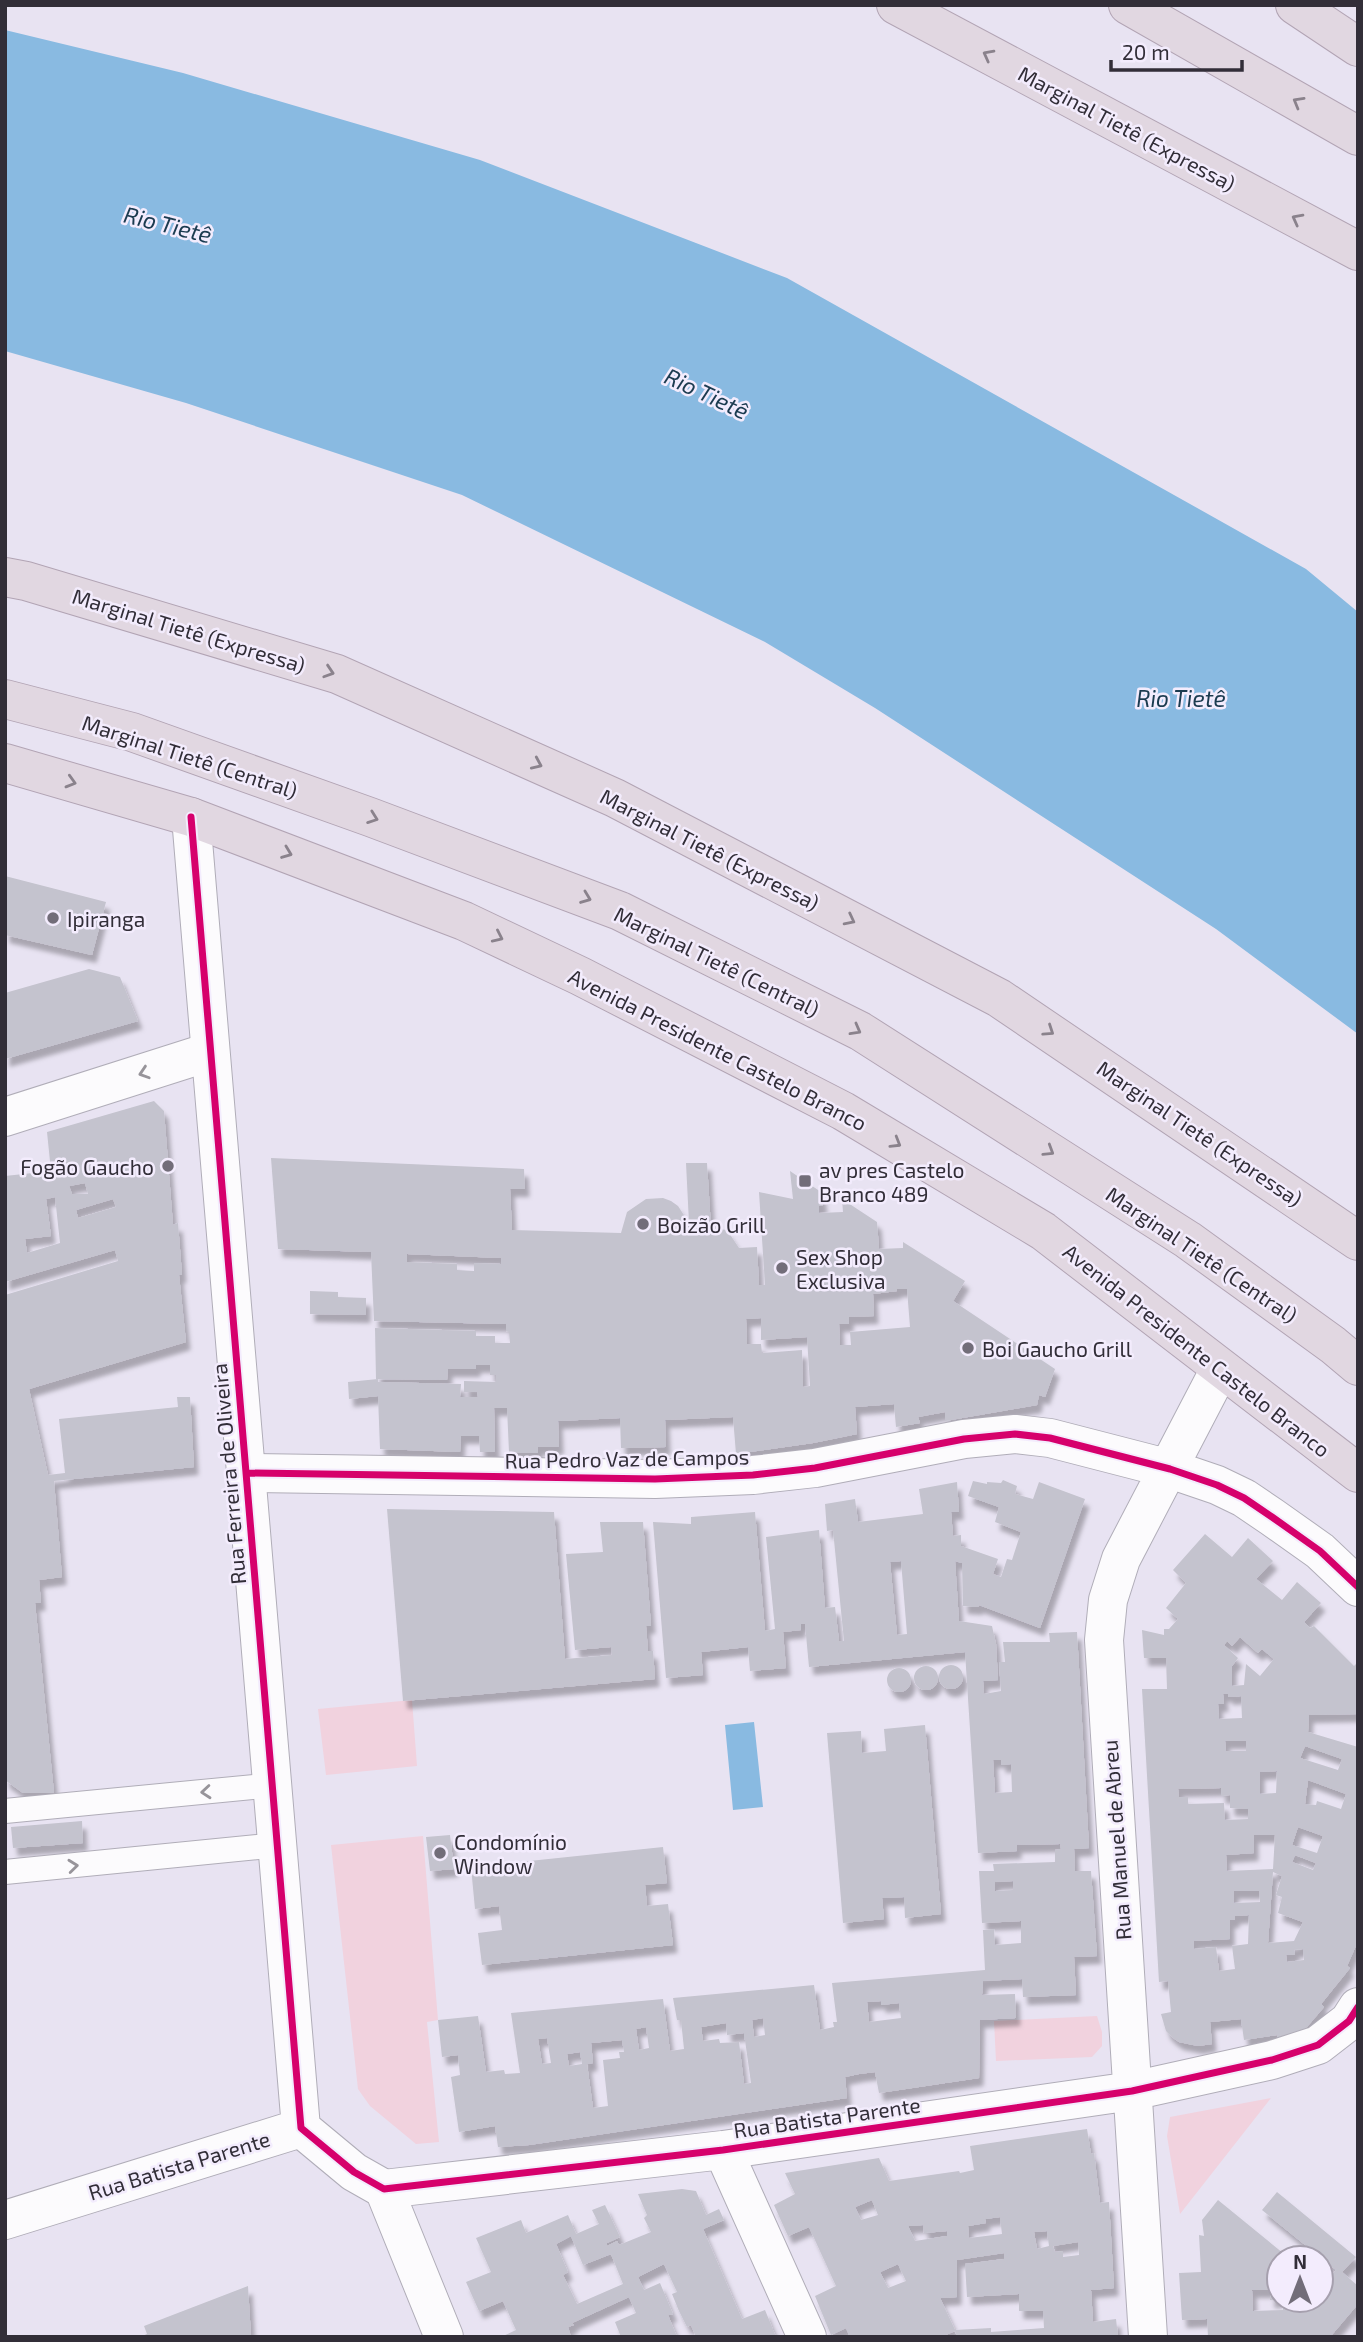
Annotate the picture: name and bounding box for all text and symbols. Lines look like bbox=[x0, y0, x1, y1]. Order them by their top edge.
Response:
scale bar bbox=[1111, 28, 1242, 72]
text: 20 m bbox=[1122, 39, 1170, 64]
one-way arrow bbox=[983, 49, 996, 63]
street label: Marginal Tietê (Expressa) bbox=[1014, 60, 1240, 196]
one-way arrow bbox=[1293, 97, 1306, 110]
water label: Rio Tietê bbox=[121, 200, 215, 248]
one-way arrow bbox=[1292, 214, 1305, 227]
water label: Rio Tietê bbox=[660, 361, 754, 425]
street label: Marginal Tietê (Expressa) bbox=[70, 583, 308, 677]
one-way arrow bbox=[323, 664, 335, 678]
water label: Rio Tietê bbox=[1136, 684, 1226, 712]
street label: Marginal Tietê (Central) bbox=[79, 709, 301, 803]
one-way arrow bbox=[530, 756, 543, 770]
one-way arrow bbox=[64, 773, 76, 788]
street label: Marginal Tietê (Expressa) bbox=[596, 783, 824, 915]
one-way arrow bbox=[366, 810, 378, 824]
one-way arrow bbox=[280, 845, 292, 859]
one-way arrow bbox=[579, 890, 591, 904]
street label: Marginal Tietê (Central) bbox=[611, 901, 823, 1021]
place label: Ipiranga bbox=[67, 906, 145, 931]
marker: Ipiranga bbox=[45, 910, 61, 926]
one-way arrow bbox=[843, 912, 855, 926]
one-way arrow bbox=[491, 929, 503, 943]
street label: Avenida Presidente Castelo Branco bbox=[565, 963, 871, 1135]
one-way arrow bbox=[849, 1022, 862, 1035]
one-way arrow bbox=[1041, 1023, 1054, 1036]
street label: Marginal Tietê (Expressa) bbox=[1093, 1055, 1307, 1211]
one-way arrow bbox=[138, 1065, 151, 1079]
one-way arrow bbox=[888, 1134, 901, 1147]
one-way arrow bbox=[1041, 1143, 1054, 1156]
place label: Fogão Gaucho bbox=[20, 1154, 154, 1179]
place label: av pres Castelo Branco 489 bbox=[819, 1157, 964, 1206]
marker: Fogão Gaucho bbox=[160, 1158, 176, 1174]
marker: av pres Castelo Branco 489 bbox=[797, 1173, 813, 1189]
street label: Marginal Tietê (Central) bbox=[1102, 1181, 1302, 1327]
place label: Boizão Grill bbox=[657, 1212, 766, 1237]
marker: Boizão Grill bbox=[635, 1216, 651, 1232]
street label: Avenida Presidente Castelo Branco bbox=[1059, 1238, 1335, 1462]
place label: Sex Shop Exclusiva bbox=[796, 1244, 886, 1293]
marker: Sex Shop Exclusiva bbox=[774, 1260, 790, 1276]
place label: Boi Gaucho Grill bbox=[982, 1336, 1133, 1361]
marker: Boi Gaucho Grill bbox=[960, 1340, 976, 1356]
street label: Rua Ferreira de Oliveira bbox=[206, 1362, 250, 1586]
street label: Rua Pedro Vaz de Campos bbox=[504, 1443, 750, 1473]
street label: Rua Manuel de Abreu bbox=[1097, 1739, 1135, 1941]
one-way arrow bbox=[200, 1784, 211, 1799]
place label: Condomínio Window bbox=[454, 1829, 567, 1878]
marker: Condomínio Window bbox=[432, 1845, 448, 1861]
one-way arrow bbox=[67, 1858, 79, 1873]
street label: Rua Batista Parente bbox=[732, 2092, 922, 2142]
street label: Rua Batista Parente bbox=[85, 2125, 273, 2205]
north arrow bbox=[1265, 2244, 1335, 2314]
text: N bbox=[1293, 2250, 1307, 2273]

